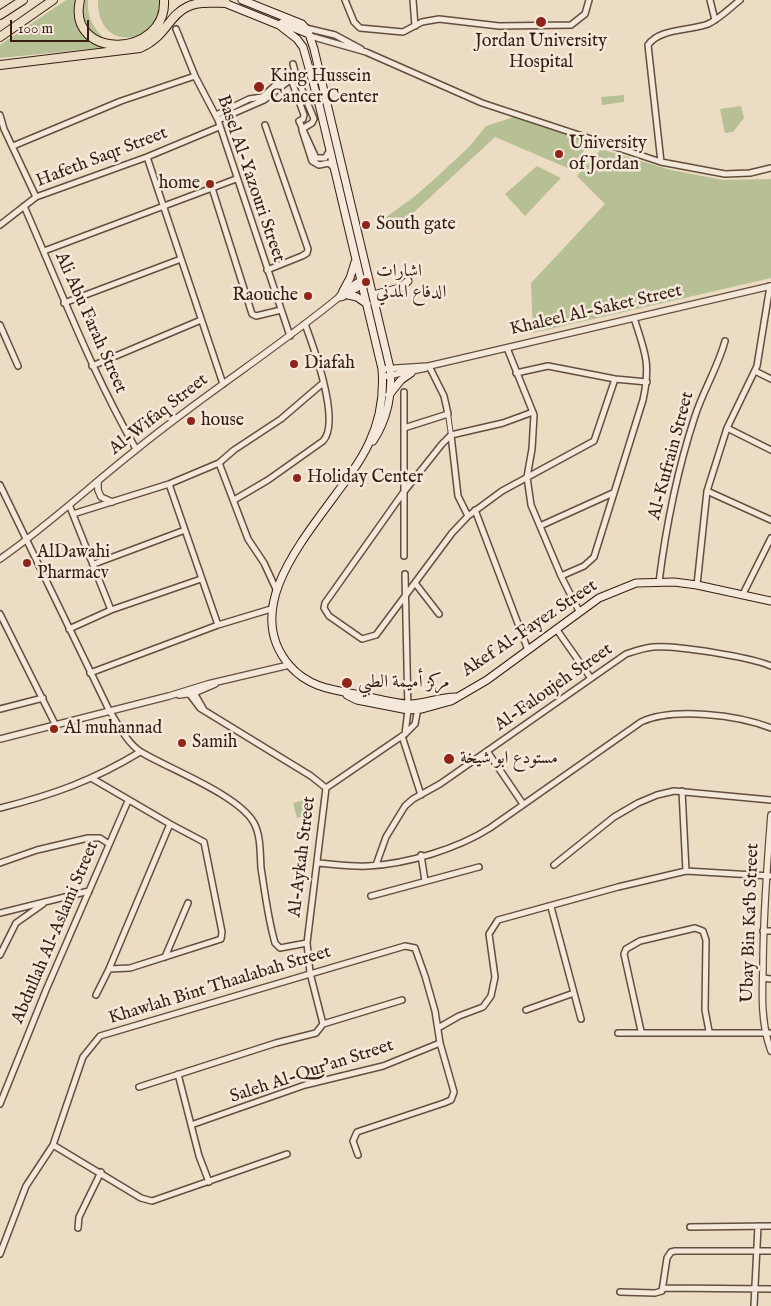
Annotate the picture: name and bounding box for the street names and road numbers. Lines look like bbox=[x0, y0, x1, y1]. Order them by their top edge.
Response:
street label: Basel Al-Yazouri Street bbox=[211, 93, 289, 265]
street label: Hafeth Saqr Street bbox=[33, 123, 171, 193]
street label: Ali Abu Farah Street bbox=[49, 249, 131, 397]
street label: Khaleel Al-Saket Street bbox=[508, 281, 684, 341]
street label: Al-Wifaq Street bbox=[105, 370, 213, 460]
street label: Al-Kufrain Street bbox=[645, 390, 699, 522]
street label: Akef Al-Fayez Street bbox=[458, 576, 602, 682]
street label: Al-Faloujeh Street bbox=[491, 639, 617, 737]
street label: Al-Aykah Street bbox=[285, 795, 321, 919]
street label: Abdullah Al-Aslami Street bbox=[8, 839, 104, 1027]
street label: Ubay Bin Ka‘b Street bbox=[737, 843, 765, 1003]
street label: Khawlah Bint Thaalabah Street bbox=[106, 942, 334, 1030]
street label: Saleh Al-Qur’an Street bbox=[227, 1035, 397, 1109]

